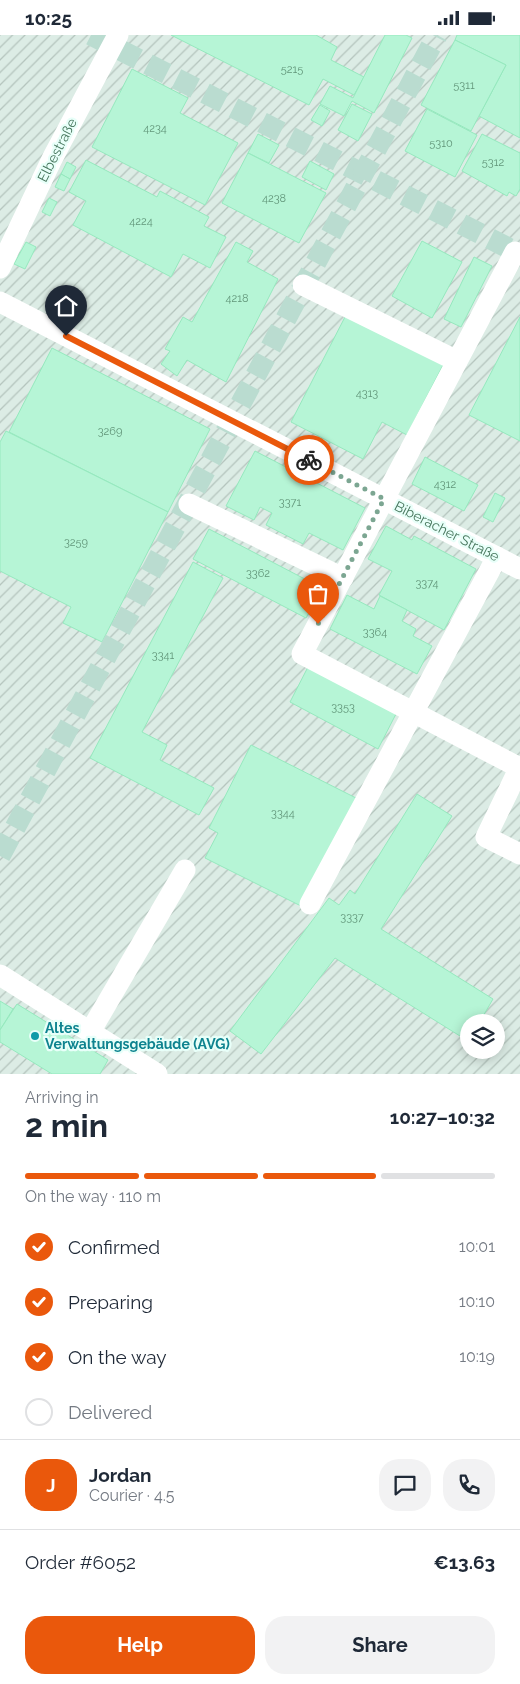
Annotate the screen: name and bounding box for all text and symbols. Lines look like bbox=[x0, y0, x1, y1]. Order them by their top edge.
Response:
text: 10:25 bbox=[25, 7, 72, 29]
house number: 5215 bbox=[281, 63, 303, 76]
house number: 5311 bbox=[453, 79, 475, 92]
street label: Elbestraße bbox=[34, 116, 80, 184]
house number: 4234 bbox=[143, 122, 167, 135]
house number: 5310 bbox=[429, 137, 453, 150]
house number: 5312 bbox=[482, 156, 504, 169]
house number: 4238 bbox=[262, 192, 286, 205]
house number: 4224 bbox=[129, 215, 153, 228]
pin bbox=[45, 285, 87, 336]
icon: home bbox=[52, 292, 80, 320]
house number: 4218 bbox=[226, 292, 248, 305]
house number: 4313 bbox=[356, 387, 378, 400]
house number: 3269 bbox=[98, 425, 122, 438]
courier bbox=[284, 435, 334, 485]
icon: bike bbox=[295, 446, 323, 474]
house number: 4312 bbox=[434, 478, 456, 491]
house number: 3371 bbox=[279, 496, 301, 509]
street label: Biberacher Straße bbox=[392, 498, 502, 564]
house number: 3259 bbox=[64, 536, 88, 549]
house number: 3362 bbox=[246, 567, 270, 580]
pin bbox=[297, 573, 339, 624]
house number: 3374 bbox=[415, 577, 439, 590]
icon: bag bbox=[304, 580, 332, 608]
house number: 3364 bbox=[363, 626, 387, 639]
house number: 3341 bbox=[152, 649, 175, 662]
house number: 3353 bbox=[331, 701, 355, 714]
house number: 3344 bbox=[271, 807, 295, 820]
house number: 3337 bbox=[340, 911, 364, 924]
map controls bbox=[460, 1014, 505, 1059]
button: layers bbox=[460, 1014, 505, 1059]
place label: Altes Verwaltungsgebäude (AVG) bbox=[45, 1020, 230, 1052]
marker: Altes Verwaltungsgebäude (AVG) bbox=[29, 1030, 41, 1042]
text: Arriving in bbox=[25, 1088, 99, 1107]
text: 10:27–10:32 bbox=[390, 1106, 495, 1128]
text: 2 min bbox=[25, 1107, 108, 1144]
text: On the way · 110 m bbox=[25, 1187, 161, 1206]
icon: check bbox=[25, 1233, 53, 1261]
text: Confirmed bbox=[68, 1236, 160, 1258]
text: 10:01 bbox=[459, 1237, 495, 1256]
icon: check bbox=[25, 1288, 53, 1316]
text: Preparing bbox=[68, 1291, 153, 1313]
text: 10:10 bbox=[459, 1292, 495, 1311]
icon: check bbox=[25, 1343, 53, 1371]
text: On the way bbox=[68, 1346, 167, 1368]
text: 10:19 bbox=[459, 1347, 495, 1366]
text: Delivered bbox=[68, 1401, 152, 1423]
button: chat bbox=[379, 1459, 431, 1511]
button: phone bbox=[443, 1459, 495, 1511]
text: Jordan bbox=[89, 1464, 152, 1486]
text: J bbox=[46, 1474, 56, 1496]
text: Courier · 4.5 bbox=[89, 1486, 174, 1505]
text: Order #6052 bbox=[25, 1551, 136, 1573]
text: €13.63 bbox=[434, 1551, 495, 1573]
button: Help bbox=[25, 1616, 255, 1674]
button: Share bbox=[265, 1616, 495, 1674]

